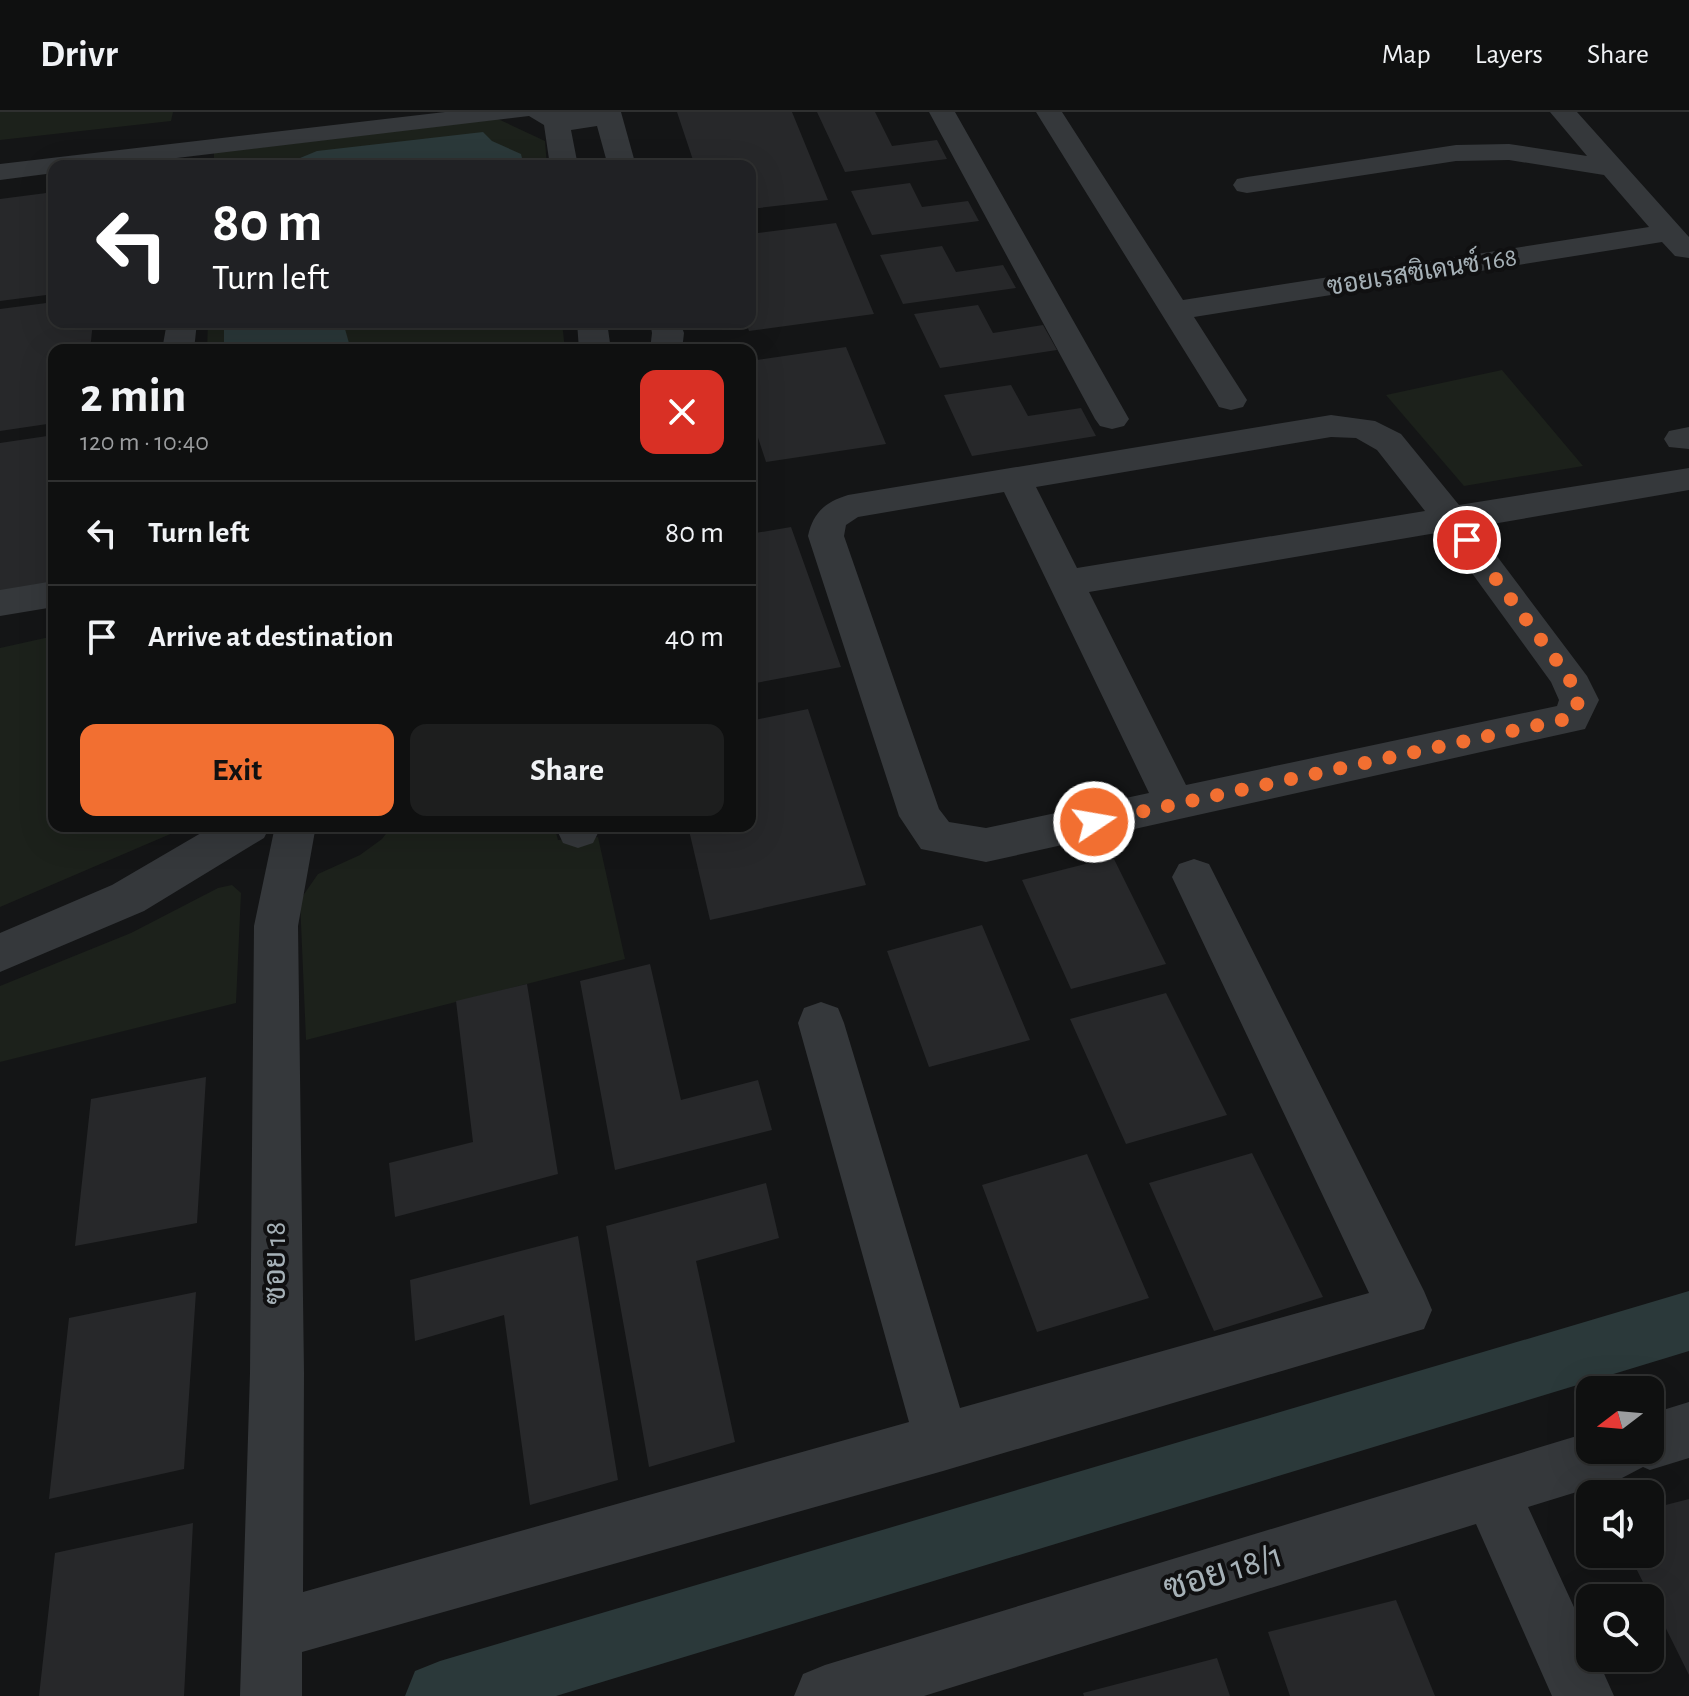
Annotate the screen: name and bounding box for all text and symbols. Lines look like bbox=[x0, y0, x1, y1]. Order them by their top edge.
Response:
text: Drivr bbox=[40, 36, 118, 74]
text: Map bbox=[1382, 41, 1431, 69]
text: Layers bbox=[1475, 41, 1543, 69]
text: Share bbox=[1587, 41, 1649, 69]
icon: left bbox=[80, 192, 184, 296]
text: 80 m bbox=[212, 195, 322, 251]
street label: ซอยเรสซิเดนซ์ 168 bbox=[1325, 239, 1519, 300]
text: Turn left bbox=[212, 260, 329, 296]
button: close bbox=[640, 370, 724, 454]
text: 2 min bbox=[80, 373, 187, 421]
text: 120 m · 10:40 bbox=[80, 429, 209, 455]
pin bbox=[1433, 506, 1501, 574]
icon: left bbox=[80, 511, 124, 555]
text: Turn left bbox=[148, 518, 249, 548]
text: 80 m bbox=[665, 518, 724, 548]
icon: arrive bbox=[1445, 518, 1489, 562]
icon: arrive bbox=[80, 615, 124, 659]
text: Arrive at destination bbox=[148, 622, 394, 652]
text: 40 m bbox=[665, 622, 724, 652]
button: Exit bbox=[80, 724, 394, 816]
button: Share bbox=[410, 724, 724, 816]
position arrow bbox=[1052, 780, 1136, 864]
street label: ซอย 18 bbox=[261, 1222, 291, 1304]
north arrow bbox=[1576, 1376, 1664, 1464]
map controls bbox=[1576, 1376, 1664, 1672]
button: sound bbox=[1576, 1480, 1664, 1568]
street label: ซอย 18/1 bbox=[1159, 1537, 1287, 1607]
button: search bbox=[1576, 1584, 1664, 1672]

